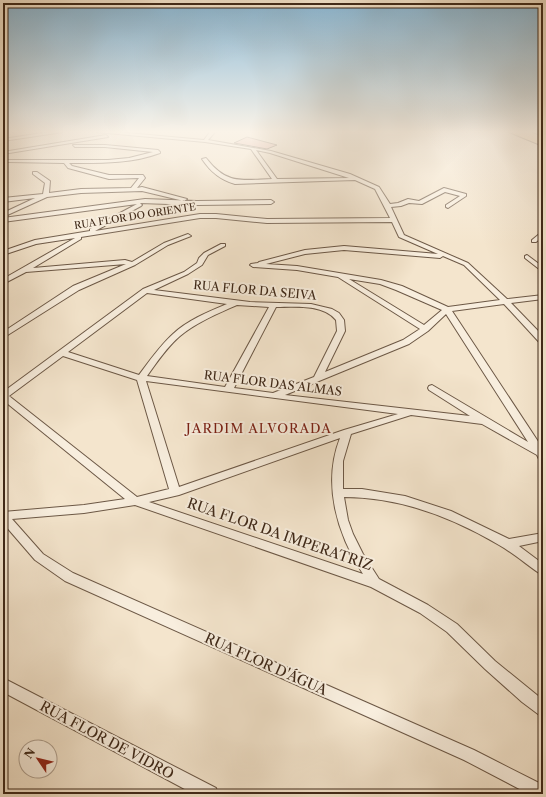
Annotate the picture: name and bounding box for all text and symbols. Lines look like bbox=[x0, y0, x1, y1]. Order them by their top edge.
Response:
street label: RUA FLOR DO ORIENTE bbox=[73, 200, 197, 232]
street label: RUA FLOR DA SEIVA bbox=[193, 277, 318, 303]
street label: RUA FLOR DAS ALMAS bbox=[203, 367, 343, 399]
district label: JARDIM ALVORADA bbox=[184, 420, 332, 436]
street label: RUA FLOR DA IMPERATRIZ bbox=[185, 494, 375, 574]
street label: RUA FLOR D'ÁGUA bbox=[202, 629, 331, 699]
street label: RUA FLOR DE VIDRO bbox=[37, 697, 177, 783]
north arrow bbox=[18, 739, 58, 779]
text: N bbox=[21, 745, 39, 761]

